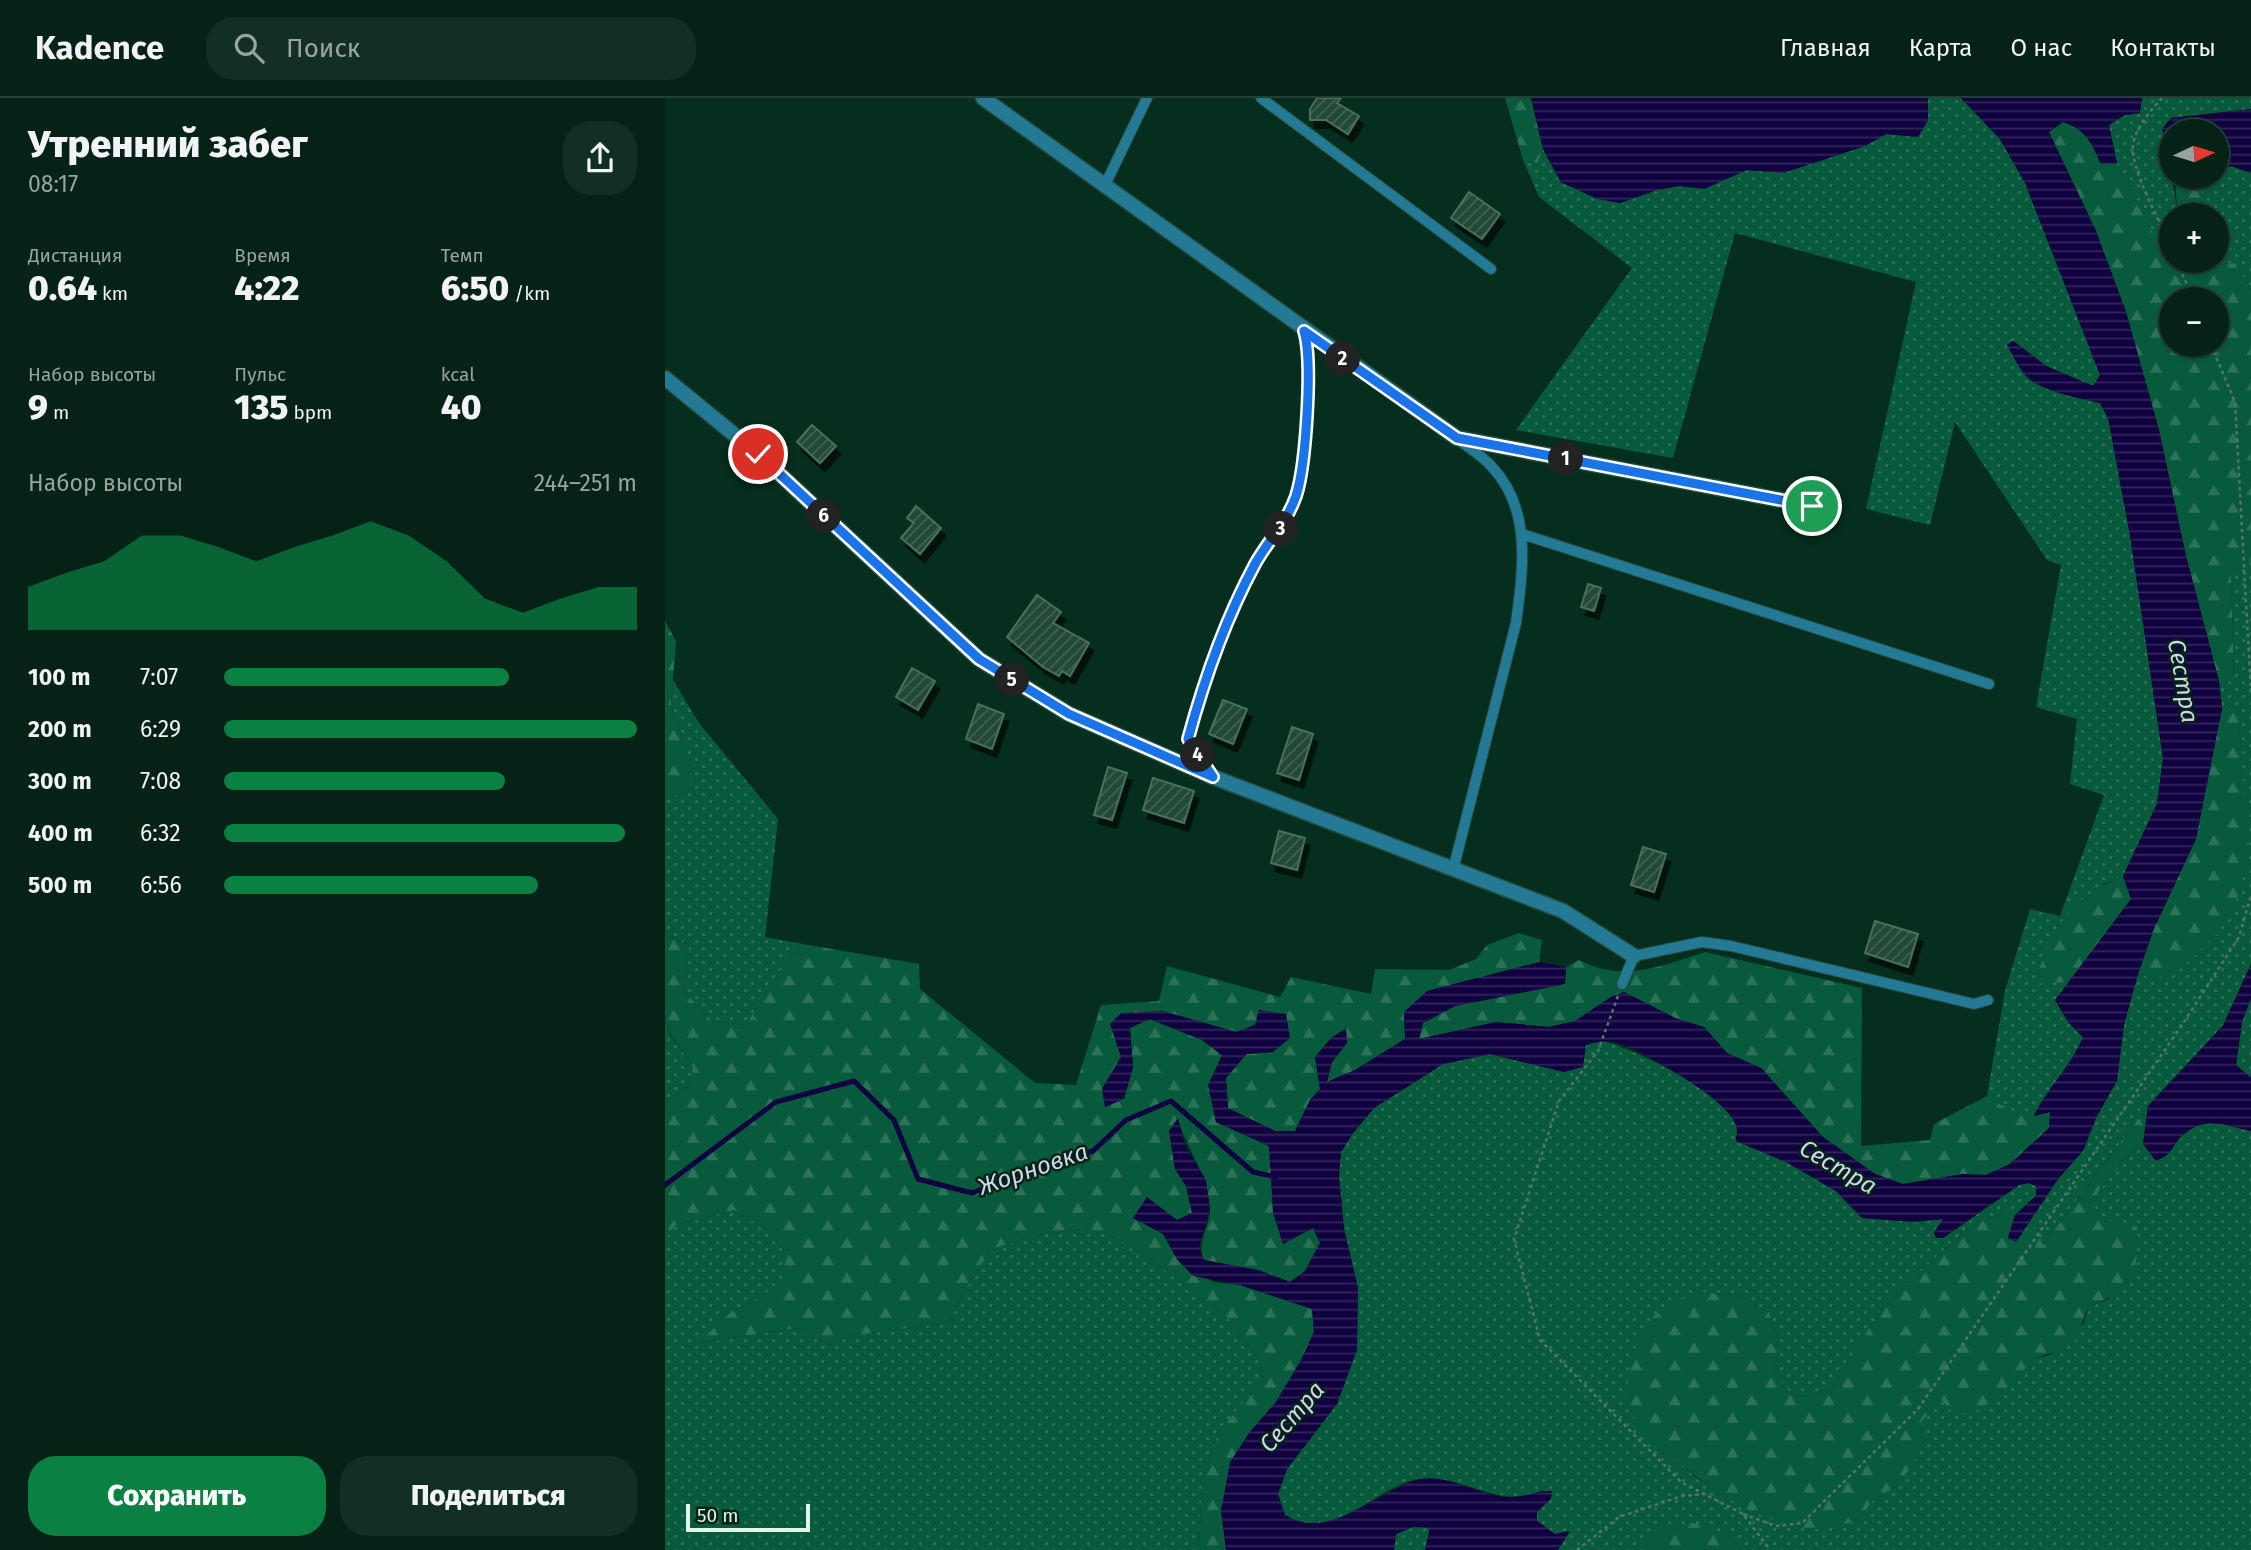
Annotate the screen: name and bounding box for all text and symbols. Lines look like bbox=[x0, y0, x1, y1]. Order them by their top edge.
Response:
search box bbox=[206, 17, 696, 80]
text: Kadence bbox=[35, 28, 164, 68]
icon: search bbox=[230, 29, 268, 67]
text: Поиск bbox=[286, 33, 360, 64]
text: Главная bbox=[1780, 34, 1871, 62]
text: Карта bbox=[1909, 34, 1972, 62]
text: О нас bbox=[2010, 34, 2072, 62]
text: Контакты bbox=[2110, 34, 2216, 62]
north arrow bbox=[2159, 119, 2229, 189]
map controls bbox=[2159, 119, 2229, 357]
text: Утренний забег bbox=[28, 121, 308, 167]
button: share bbox=[563, 121, 637, 195]
text: 08:17 bbox=[28, 170, 78, 198]
button: + bbox=[2159, 203, 2229, 273]
text: Дистанция bbox=[28, 244, 123, 267]
text: Время bbox=[234, 244, 291, 267]
text: Темп bbox=[441, 244, 484, 267]
text: 0.64 bbox=[28, 267, 97, 309]
text: 4:22 bbox=[234, 267, 299, 309]
text: 6:50 bbox=[441, 267, 509, 309]
text: km bbox=[97, 282, 128, 305]
text: /km bbox=[509, 282, 550, 305]
button: − bbox=[2159, 287, 2229, 357]
pin: 2 bbox=[1325, 342, 1361, 376]
text: 2 bbox=[1338, 347, 1347, 370]
text: Набор высоты bbox=[28, 363, 156, 386]
text: Пульс bbox=[234, 363, 286, 386]
text: kcal bbox=[441, 363, 475, 386]
text: 9 bbox=[28, 386, 48, 428]
text: 135 bbox=[234, 386, 288, 428]
text: 40 bbox=[441, 386, 482, 428]
text: m bbox=[48, 401, 69, 424]
text: bpm bbox=[288, 401, 332, 424]
pin bbox=[728, 424, 788, 484]
icon: check bbox=[739, 435, 777, 473]
pin: 1 bbox=[1549, 442, 1583, 476]
text: 1 bbox=[1561, 447, 1570, 470]
text: Набор высоты bbox=[28, 469, 183, 497]
text: 244–251 m bbox=[534, 469, 637, 497]
pin bbox=[1782, 476, 1842, 536]
icon: arrive bbox=[1793, 487, 1831, 525]
pin: 6 bbox=[807, 498, 841, 534]
text: 6 bbox=[818, 504, 829, 527]
pin: 3 bbox=[1263, 512, 1299, 546]
text: 3 bbox=[1276, 517, 1285, 540]
water label: Сестра bbox=[2162, 637, 2204, 725]
pin: 5 bbox=[995, 662, 1029, 698]
text: 100 m bbox=[28, 663, 90, 691]
text: 7:07 bbox=[140, 663, 178, 691]
text: 5 bbox=[1006, 668, 1017, 691]
text: 200 m bbox=[28, 715, 92, 743]
text: 6:29 bbox=[140, 715, 181, 743]
pin: 4 bbox=[1181, 738, 1215, 772]
text: 4 bbox=[1192, 743, 1203, 766]
text: 300 m bbox=[28, 767, 92, 795]
text: 7:08 bbox=[140, 767, 181, 795]
text: 400 m bbox=[28, 819, 93, 847]
text: 6:32 bbox=[140, 819, 181, 847]
text: 500 m bbox=[28, 871, 92, 899]
text: 6:56 bbox=[140, 871, 182, 899]
water label: Сестра bbox=[1794, 1134, 1882, 1200]
water label: Жорновка bbox=[974, 1137, 1092, 1201]
water label: Сестра bbox=[1254, 1376, 1330, 1458]
button: Сохранить bbox=[28, 1456, 326, 1536]
button: Поделиться bbox=[340, 1456, 637, 1536]
scale bar bbox=[686, 1501, 810, 1533]
text: 50 m bbox=[697, 1504, 738, 1527]

